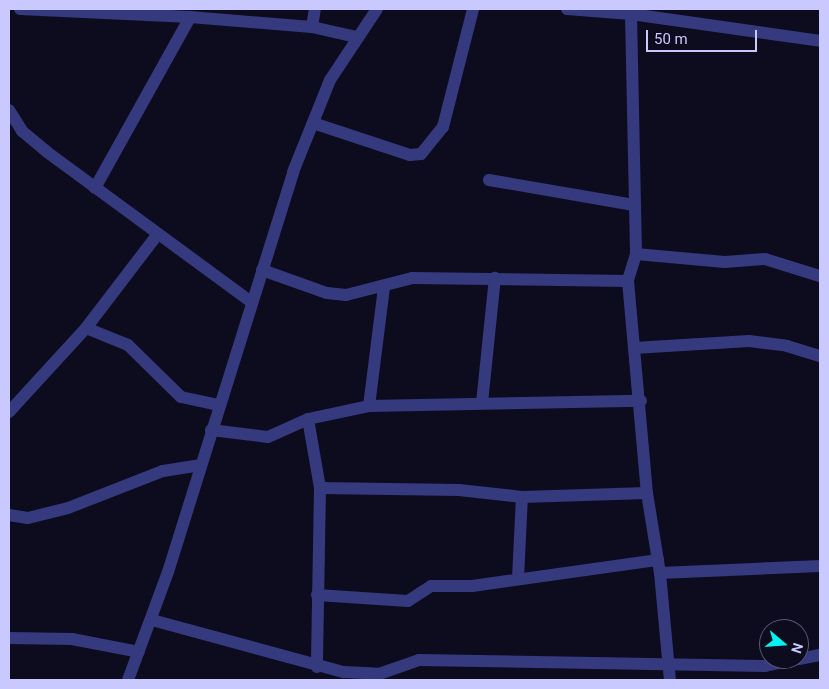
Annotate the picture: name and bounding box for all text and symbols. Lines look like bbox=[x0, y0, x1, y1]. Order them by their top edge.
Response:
scale bar bbox=[649, 20, 760, 52]
text: 50 m bbox=[654, 30, 688, 48]
north arrow bbox=[759, 619, 809, 669]
text: N bbox=[788, 641, 806, 655]

